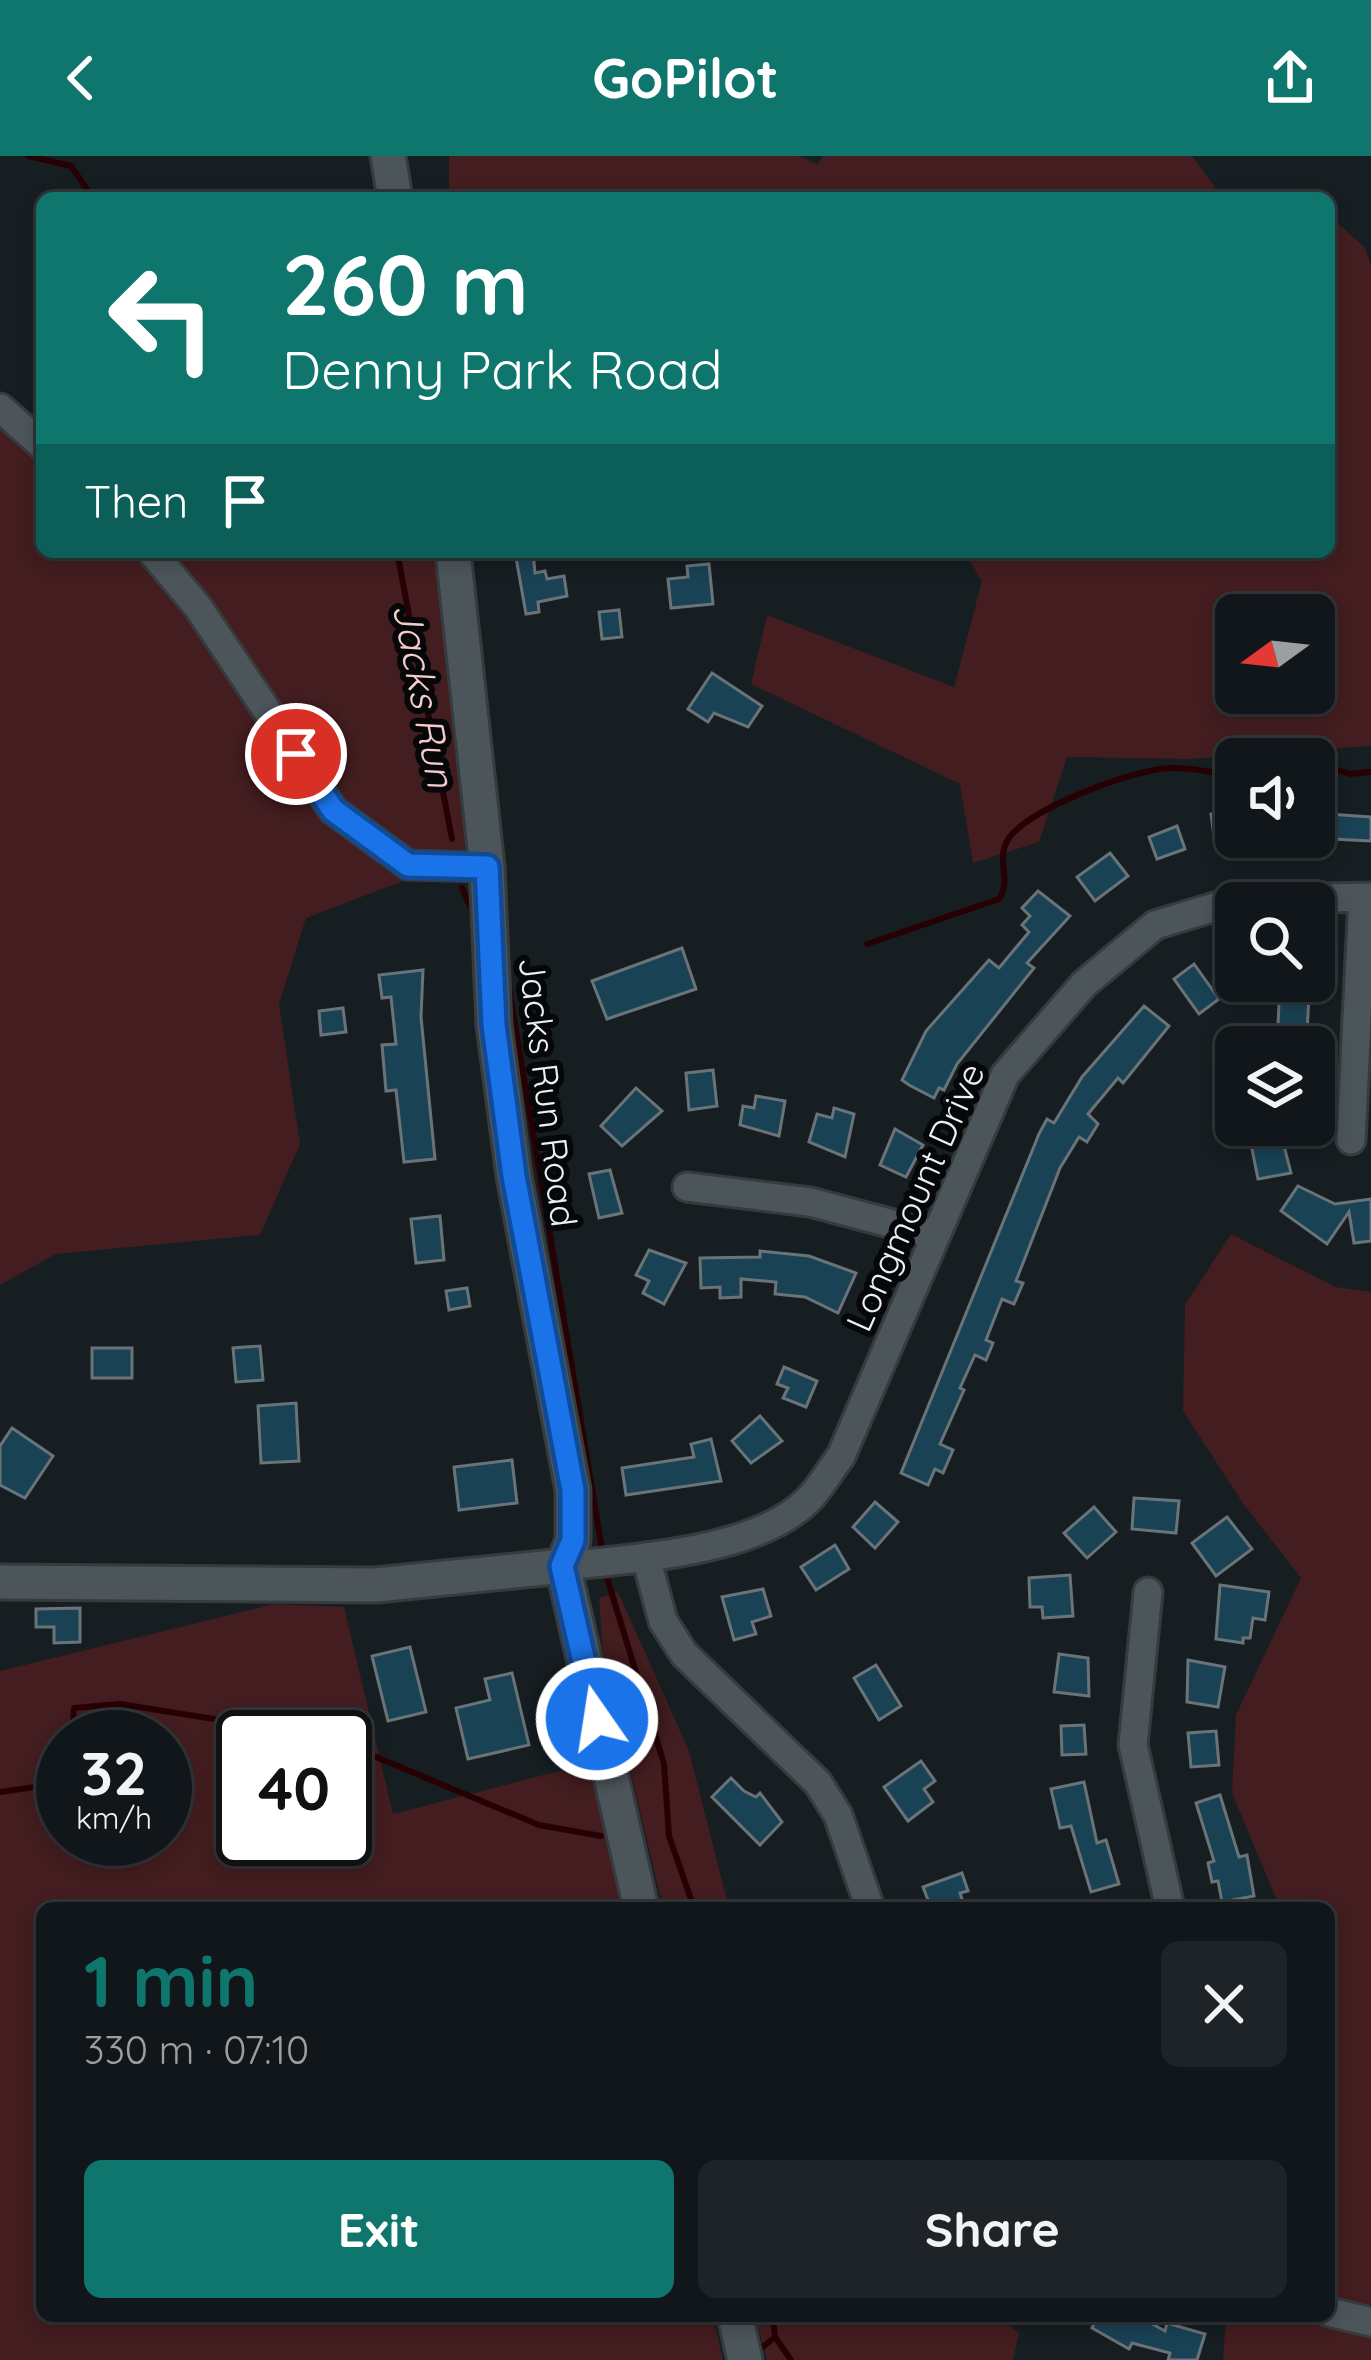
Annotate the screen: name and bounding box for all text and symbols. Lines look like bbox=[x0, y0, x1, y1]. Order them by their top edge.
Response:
text: GoPilot bbox=[592, 44, 779, 112]
icon: back bbox=[48, 45, 114, 111]
icon: share bbox=[1257, 45, 1323, 111]
text: 260 m bbox=[282, 231, 529, 336]
icon: left bbox=[84, 240, 240, 396]
text: Denny Park Road bbox=[282, 335, 722, 403]
icon: arrive bbox=[212, 468, 278, 534]
text: Then bbox=[84, 473, 188, 529]
north arrow bbox=[1215, 594, 1335, 714]
map controls bbox=[1215, 594, 1335, 1146]
water label: Jacks Run bbox=[383, 599, 467, 792]
pin bbox=[245, 703, 347, 805]
icon: arrive bbox=[263, 721, 329, 787]
button: sound bbox=[1215, 738, 1335, 858]
button: search bbox=[1215, 882, 1335, 1002]
street label: Jacks Run Road bbox=[510, 955, 587, 1229]
button: layers bbox=[1215, 1026, 1335, 1146]
street label: Longmount Drive bbox=[835, 1056, 994, 1338]
position arrow bbox=[534, 1656, 660, 1782]
speed limit sign: 40 bbox=[216, 1710, 372, 1866]
text: 32 bbox=[81, 1735, 147, 1810]
text: km/h bbox=[76, 1799, 152, 1837]
text: 1 min bbox=[84, 1935, 258, 2025]
button: close bbox=[1161, 1941, 1287, 2067]
text: 330 m · 07:10 bbox=[84, 2025, 309, 2074]
button: Exit bbox=[84, 2160, 674, 2298]
button: Share bbox=[698, 2160, 1287, 2298]

